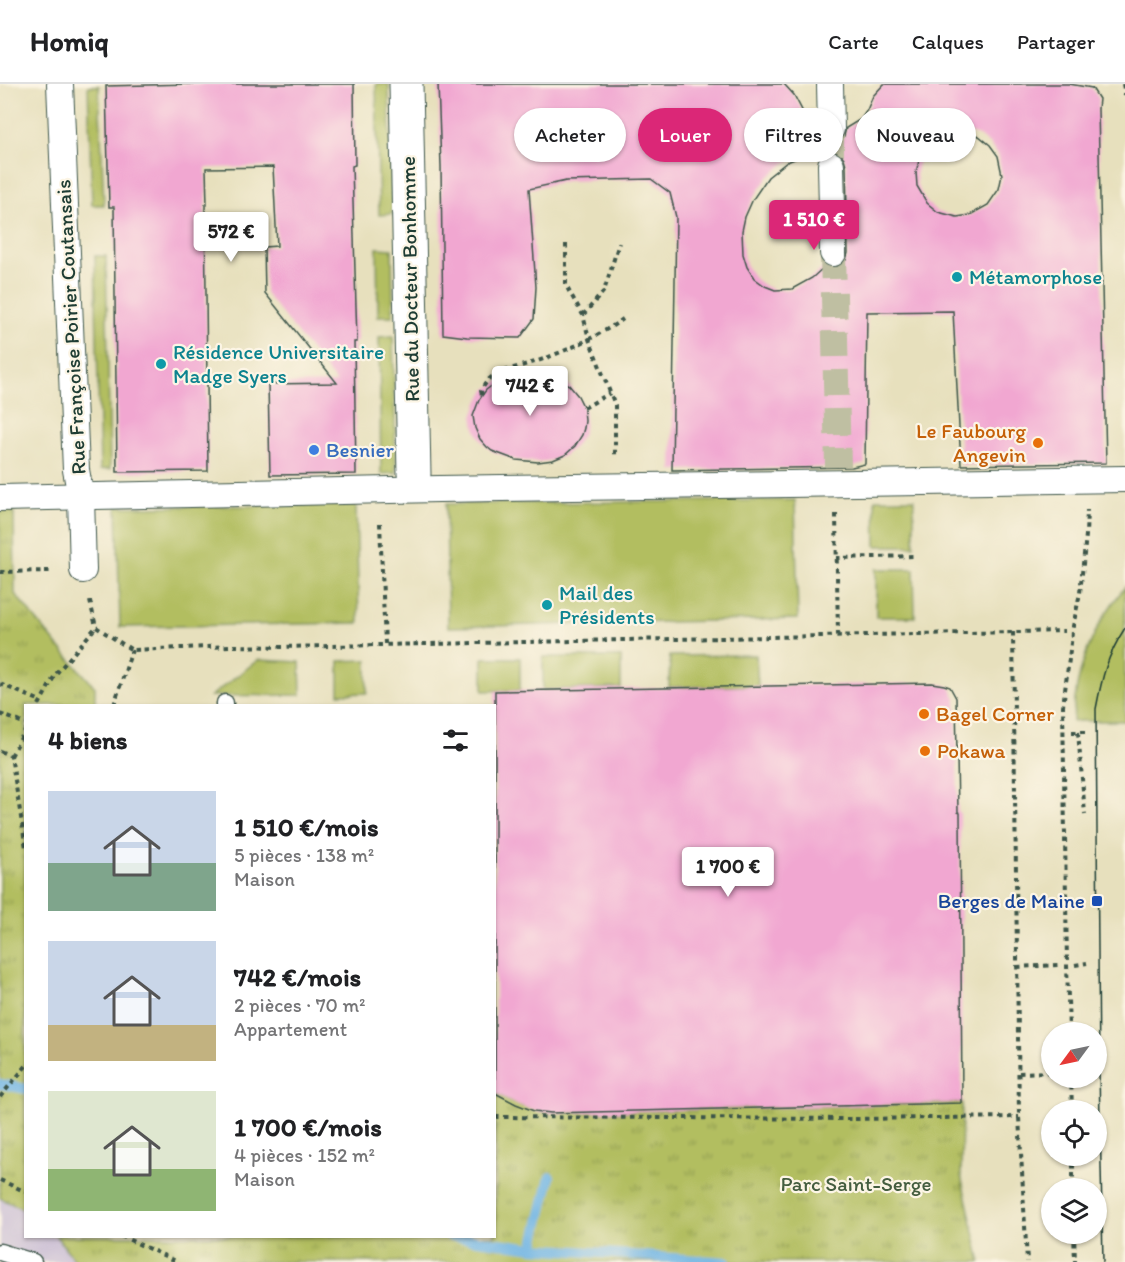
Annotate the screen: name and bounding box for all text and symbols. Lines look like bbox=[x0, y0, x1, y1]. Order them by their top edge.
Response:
text: Homiq bbox=[30, 24, 109, 58]
text: Carte bbox=[828, 29, 879, 54]
text: Calques bbox=[912, 29, 984, 54]
text: Partager bbox=[1017, 29, 1095, 54]
chip: Acheter bbox=[514, 108, 626, 162]
chip: Louer bbox=[638, 108, 732, 162]
chip: Filtres bbox=[744, 108, 843, 162]
chip: Nouveau bbox=[855, 108, 976, 162]
street label: Rue du Docteur Bonhomme bbox=[395, 156, 424, 402]
street label: Rue Françoise Poirier Coutansais bbox=[50, 179, 91, 475]
pin: 1 510 € bbox=[759, 200, 869, 251]
text: 1 510 € bbox=[783, 207, 845, 231]
pin: 572 € bbox=[189, 212, 273, 263]
text: 572 € bbox=[208, 219, 254, 243]
place label: Métamorphose bbox=[969, 264, 1102, 289]
marker: Métamorphose bbox=[950, 270, 964, 284]
place label: Résidence Universitaire Madge Syers bbox=[173, 339, 384, 388]
marker: Résidence Universitaire Madge Syers bbox=[154, 357, 168, 371]
pin: 742 € bbox=[488, 366, 572, 417]
text: 742 € bbox=[506, 373, 554, 397]
place label: Le Faubourg Angevin bbox=[916, 418, 1026, 467]
marker: Le Faubourg Angevin bbox=[1031, 436, 1045, 450]
place label: Besnier bbox=[326, 437, 395, 462]
marker: Besnier bbox=[307, 443, 321, 457]
place label: Mail des Présidents bbox=[559, 580, 655, 629]
marker: Mail des Présidents bbox=[540, 598, 554, 612]
place label: Bagel Corner bbox=[936, 701, 1054, 726]
marker: Bagel Corner bbox=[917, 707, 931, 721]
text: 4 biens bbox=[48, 724, 128, 756]
icon: filters bbox=[439, 724, 472, 757]
place label: Pokawa bbox=[937, 738, 1006, 763]
marker: Pokawa bbox=[918, 744, 932, 758]
text: 1 510 €/mois bbox=[234, 811, 379, 843]
icon: home bbox=[96, 815, 168, 887]
text: 5 pièces · 138 m² bbox=[234, 843, 374, 867]
pin: 1 700 € bbox=[673, 847, 783, 898]
text: 1 700 € bbox=[696, 854, 760, 878]
text: Maison bbox=[234, 867, 295, 891]
place label: Berges de Maine bbox=[938, 888, 1085, 913]
marker: Berges de Maine bbox=[1090, 894, 1104, 908]
text: 742 €/mois bbox=[234, 961, 361, 993]
icon: home bbox=[96, 965, 168, 1037]
text: 2 pièces · 70 m² bbox=[234, 993, 365, 1017]
text: Appartement bbox=[234, 1017, 347, 1041]
north arrow bbox=[1041, 1022, 1107, 1088]
map controls bbox=[1041, 1022, 1107, 1244]
button: locate bbox=[1041, 1100, 1107, 1166]
text: 1 700 €/mois bbox=[234, 1111, 382, 1143]
icon: home bbox=[96, 1115, 168, 1187]
text: 4 pièces · 152 m² bbox=[234, 1143, 375, 1167]
text: Maison bbox=[234, 1167, 295, 1191]
park label: Parc Saint-Serge bbox=[780, 1171, 932, 1196]
button: layers bbox=[1041, 1178, 1107, 1244]

